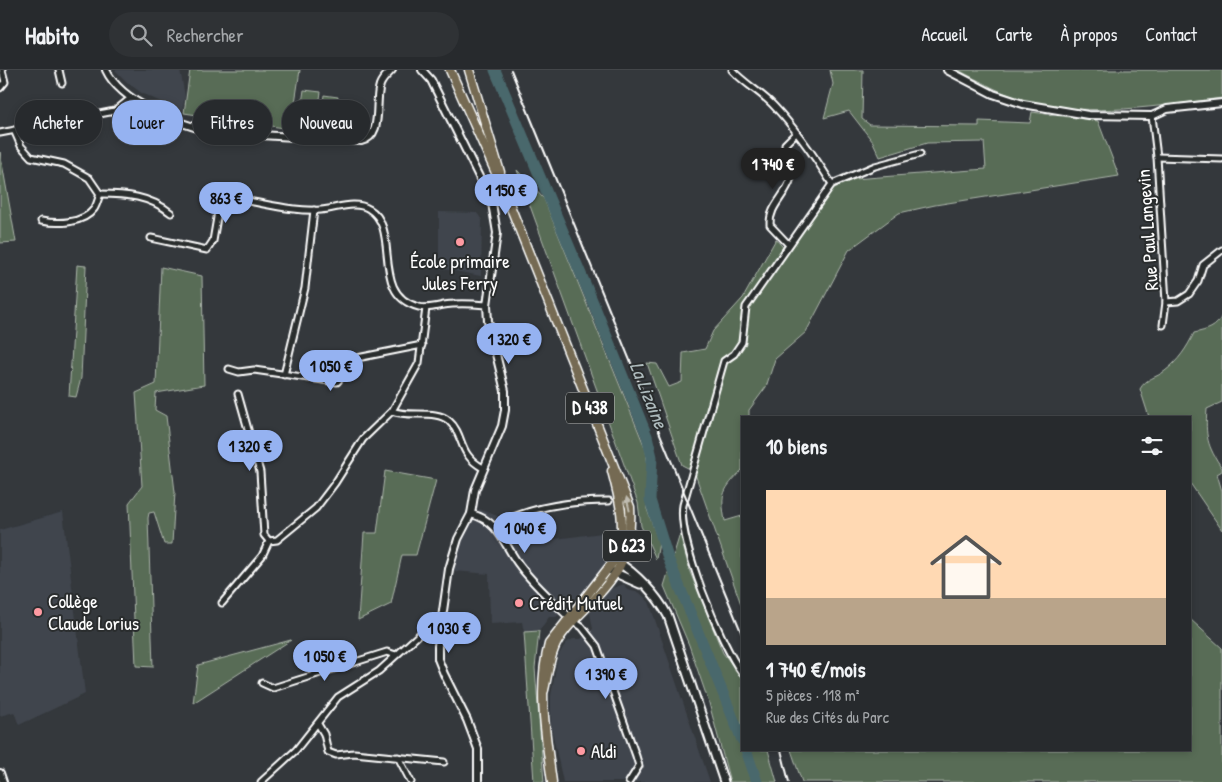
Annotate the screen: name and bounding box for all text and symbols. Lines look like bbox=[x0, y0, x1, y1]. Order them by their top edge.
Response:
search box bbox=[109, 12, 459, 57]
text: Habito bbox=[25, 19, 79, 51]
icon: search bbox=[127, 21, 155, 49]
text: Rechercher bbox=[167, 22, 244, 48]
text: Accueil bbox=[921, 22, 967, 47]
text: Carte bbox=[995, 22, 1033, 47]
text: À propos bbox=[1061, 22, 1117, 47]
text: Contact bbox=[1145, 22, 1197, 47]
chip: Acheter bbox=[15, 100, 102, 145]
chip: Louer bbox=[112, 100, 183, 145]
chip: Filtres bbox=[193, 100, 272, 145]
chip: Nouveau bbox=[282, 100, 370, 145]
pin: 1 740 € bbox=[727, 148, 819, 190]
text: 1 740 € bbox=[752, 153, 794, 175]
street label: Rue Paul Langevin bbox=[1130, 169, 1164, 291]
pin: 1 150 € bbox=[460, 174, 552, 216]
text: 1 150 € bbox=[486, 179, 526, 201]
pin: 863 € bbox=[191, 182, 261, 224]
text: 863 € bbox=[210, 187, 242, 209]
marker: École primaire Jules Ferry bbox=[454, 236, 466, 248]
place label: École primaire Jules Ferry bbox=[410, 248, 510, 296]
pin: 1 320 € bbox=[463, 322, 555, 365]
text: 1 320 € bbox=[488, 328, 530, 350]
pin: 1 050 € bbox=[285, 350, 377, 392]
text: 1 050 € bbox=[310, 355, 352, 377]
water label: La Lizaine bbox=[624, 357, 675, 433]
road number: D 438 bbox=[566, 392, 614, 423]
pin: 1 320 € bbox=[204, 430, 296, 472]
text: 10 biens bbox=[766, 432, 827, 461]
icon: filters bbox=[1138, 432, 1166, 460]
text: 1 320 € bbox=[229, 435, 271, 457]
one-way arrow bbox=[624, 497, 632, 512]
pin: 1 040 € bbox=[479, 512, 571, 554]
text: 1 040 € bbox=[504, 517, 546, 539]
icon: home bbox=[921, 522, 1011, 612]
road number: D 623 bbox=[603, 531, 651, 562]
place label: Collège Claude Lorius bbox=[48, 588, 139, 636]
place label: Crédit Mutuel bbox=[529, 590, 623, 616]
marker: Crédit Mutuel bbox=[513, 597, 525, 609]
marker: Collège Claude Lorius bbox=[32, 606, 44, 618]
pin: 1 030 € bbox=[403, 612, 495, 654]
text: 1 030 € bbox=[428, 617, 470, 639]
pin: 1 050 € bbox=[279, 640, 371, 682]
text: 1 050 € bbox=[304, 645, 346, 667]
text: 1 740 €/mois bbox=[766, 655, 865, 684]
pin: 1 390 € bbox=[560, 658, 652, 700]
text: 1 390 € bbox=[585, 663, 627, 685]
text: 5 pièces · 118 m² bbox=[766, 684, 859, 706]
text: Rue des Cités du Parc bbox=[766, 706, 889, 728]
place label: Aldi bbox=[591, 738, 617, 764]
marker: Aldi bbox=[575, 745, 587, 757]

